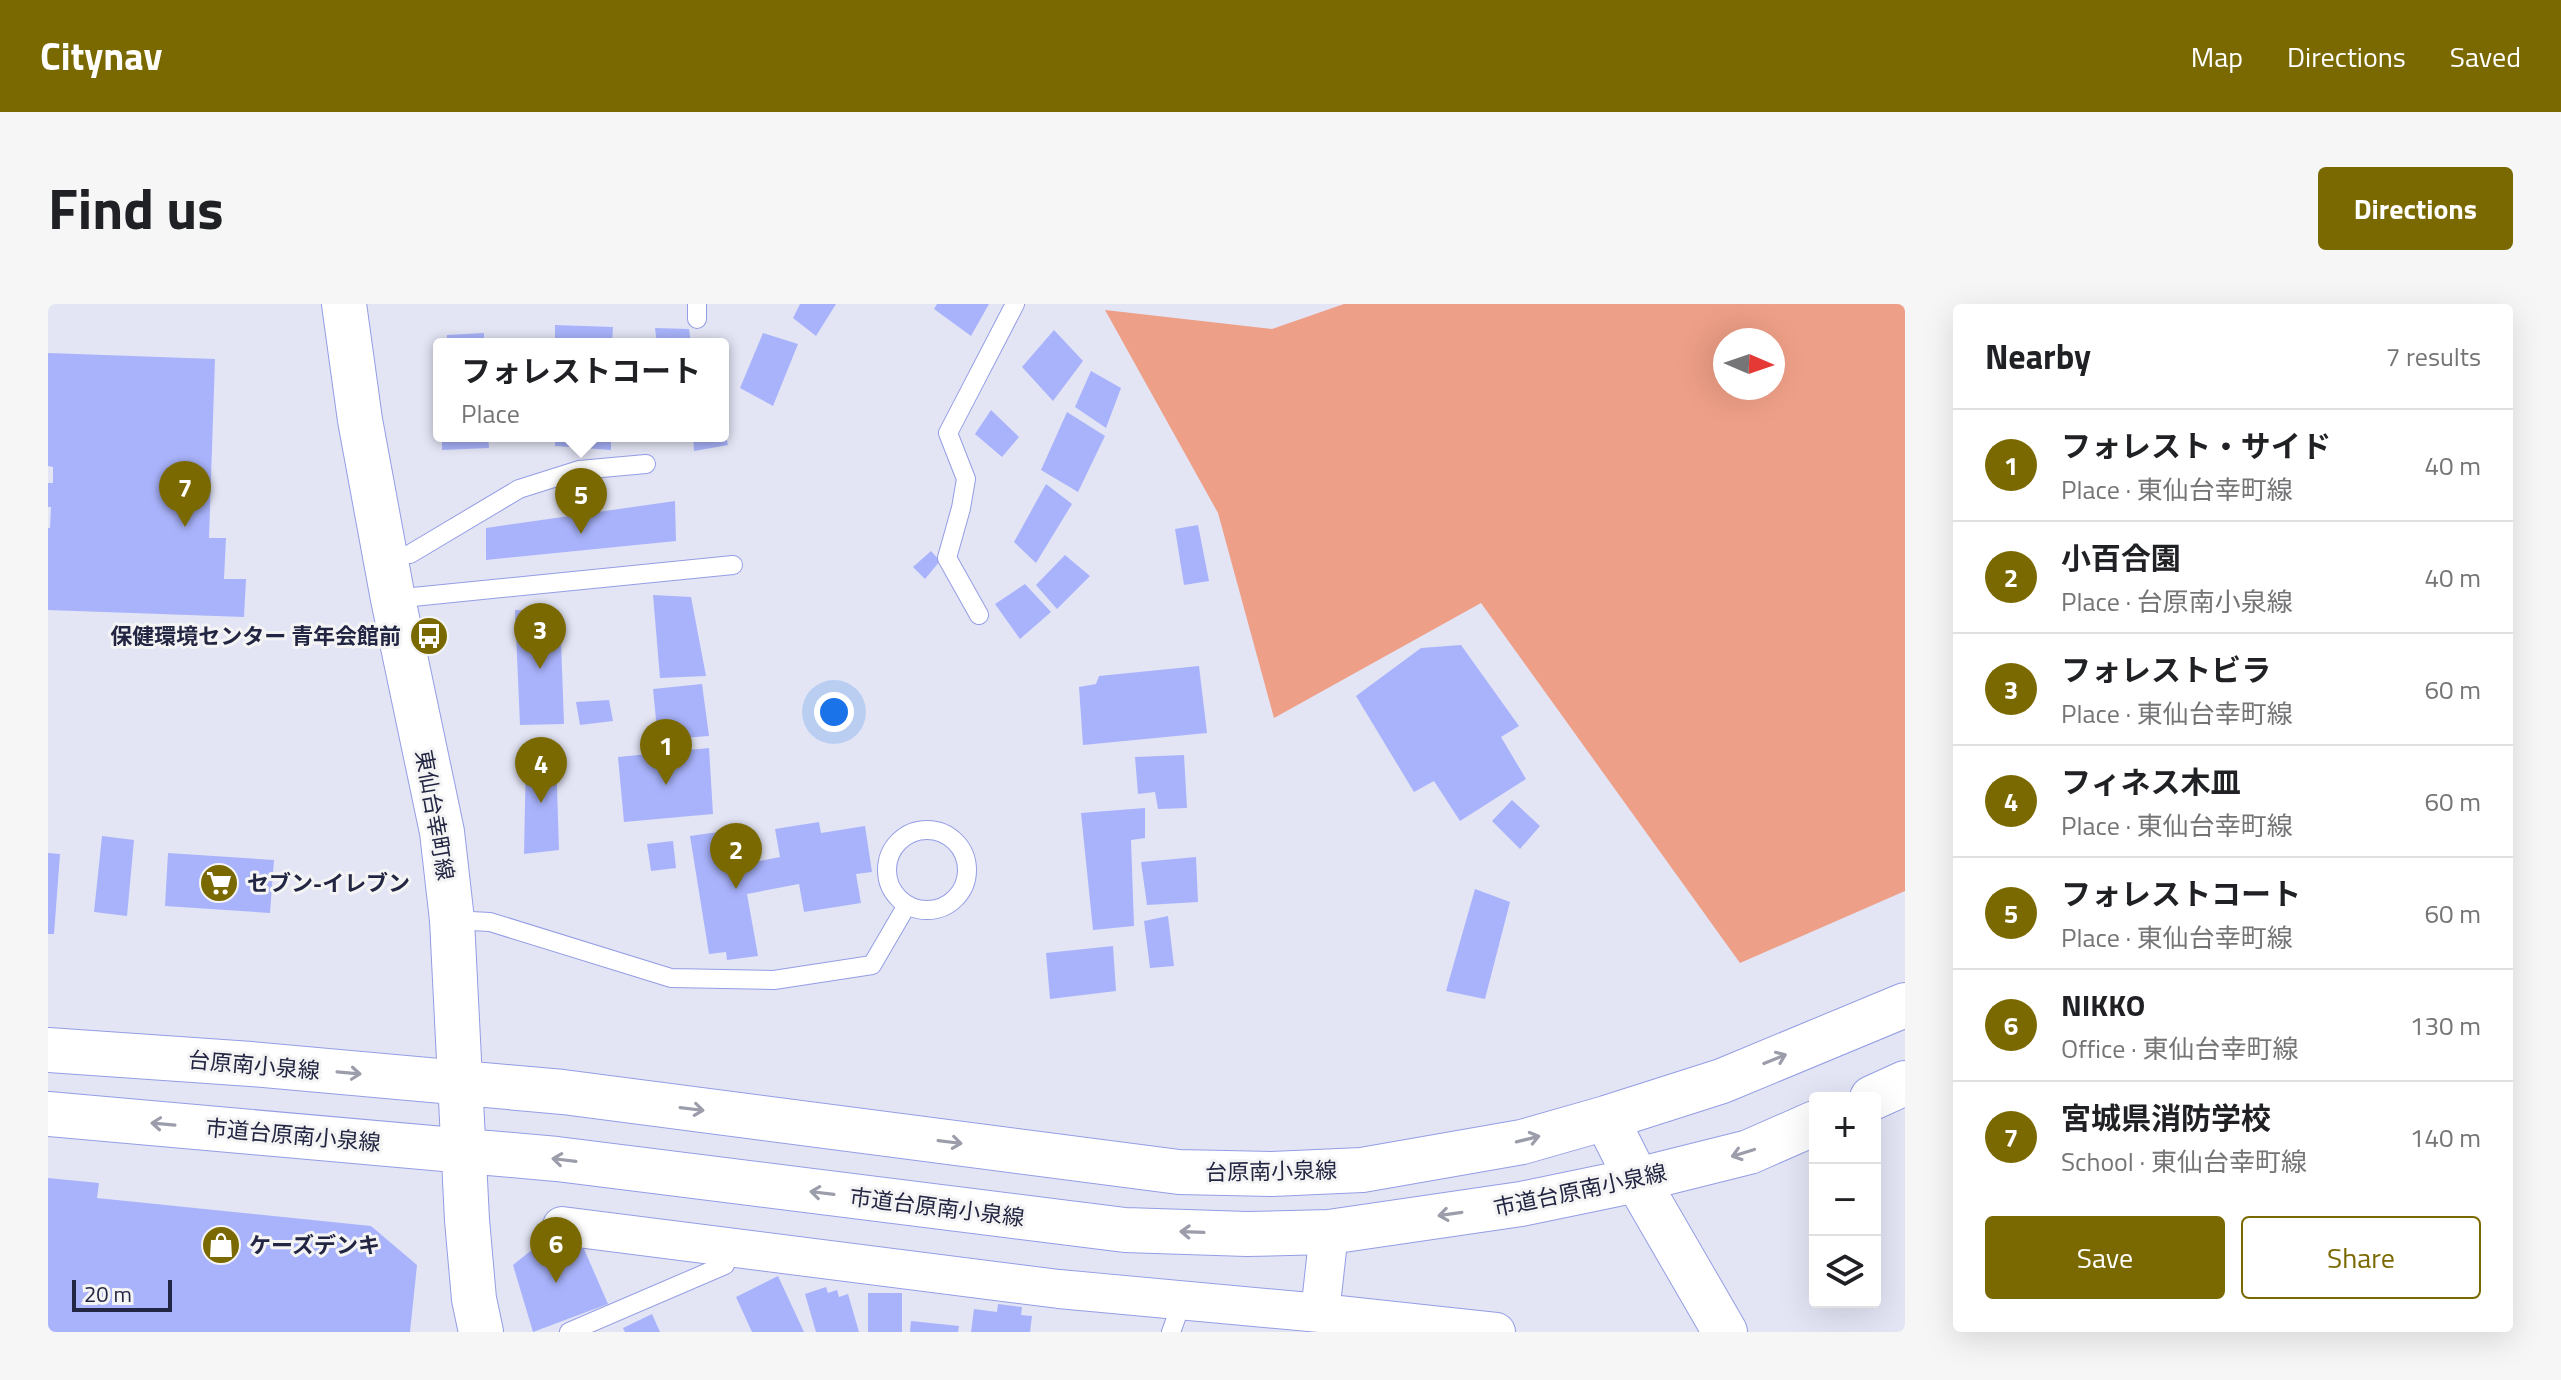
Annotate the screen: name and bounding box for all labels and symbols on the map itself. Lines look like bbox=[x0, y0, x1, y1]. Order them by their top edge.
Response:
north arrow bbox=[1713, 328, 1785, 400]
pin: 7 bbox=[159, 461, 211, 527]
pin: 5 bbox=[555, 468, 607, 534]
pin: 3 bbox=[514, 603, 566, 669]
bus stop icon: 保健環境センター 青年会館前 bbox=[408, 615, 450, 657]
place label: 保健環境センター 青年会館前 bbox=[110, 619, 401, 653]
your location bbox=[814, 692, 854, 732]
pin: 1 bbox=[640, 719, 692, 785]
pin: 4 bbox=[515, 737, 567, 803]
street label: 東仙台幸町線 bbox=[407, 747, 463, 883]
pin: 2 bbox=[710, 823, 762, 889]
supermarket icon: セブン-イレブン bbox=[198, 862, 240, 904]
place label: セブン-イレブン bbox=[247, 866, 410, 900]
street label: 台原南小泉線 bbox=[187, 1042, 321, 1088]
one-way arrow bbox=[1762, 1050, 1787, 1065]
one-way arrow bbox=[335, 1066, 362, 1081]
one-way arrow bbox=[678, 1102, 705, 1117]
street label: 市道台原南小泉線 bbox=[204, 1110, 382, 1160]
one-way arrow bbox=[150, 1116, 177, 1131]
one-way arrow bbox=[1515, 1131, 1541, 1146]
one-way arrow bbox=[936, 1134, 963, 1149]
one-way arrow bbox=[1731, 1147, 1756, 1161]
one-way arrow bbox=[552, 1152, 577, 1167]
street label: 台原南小泉線 bbox=[1205, 1153, 1337, 1189]
street label: 市道台原南小泉線 bbox=[1490, 1155, 1670, 1225]
street label: 市道台原南小泉線 bbox=[848, 1179, 1026, 1235]
one-way arrow bbox=[810, 1185, 835, 1200]
one-way arrow bbox=[1438, 1208, 1463, 1223]
pin: 6 bbox=[530, 1217, 582, 1283]
shop icon: ケーズデンキ bbox=[200, 1224, 242, 1266]
one-way arrow bbox=[1179, 1225, 1206, 1240]
place label: ケーズデンキ bbox=[249, 1228, 380, 1262]
scale bar bbox=[72, 1276, 172, 1312]

